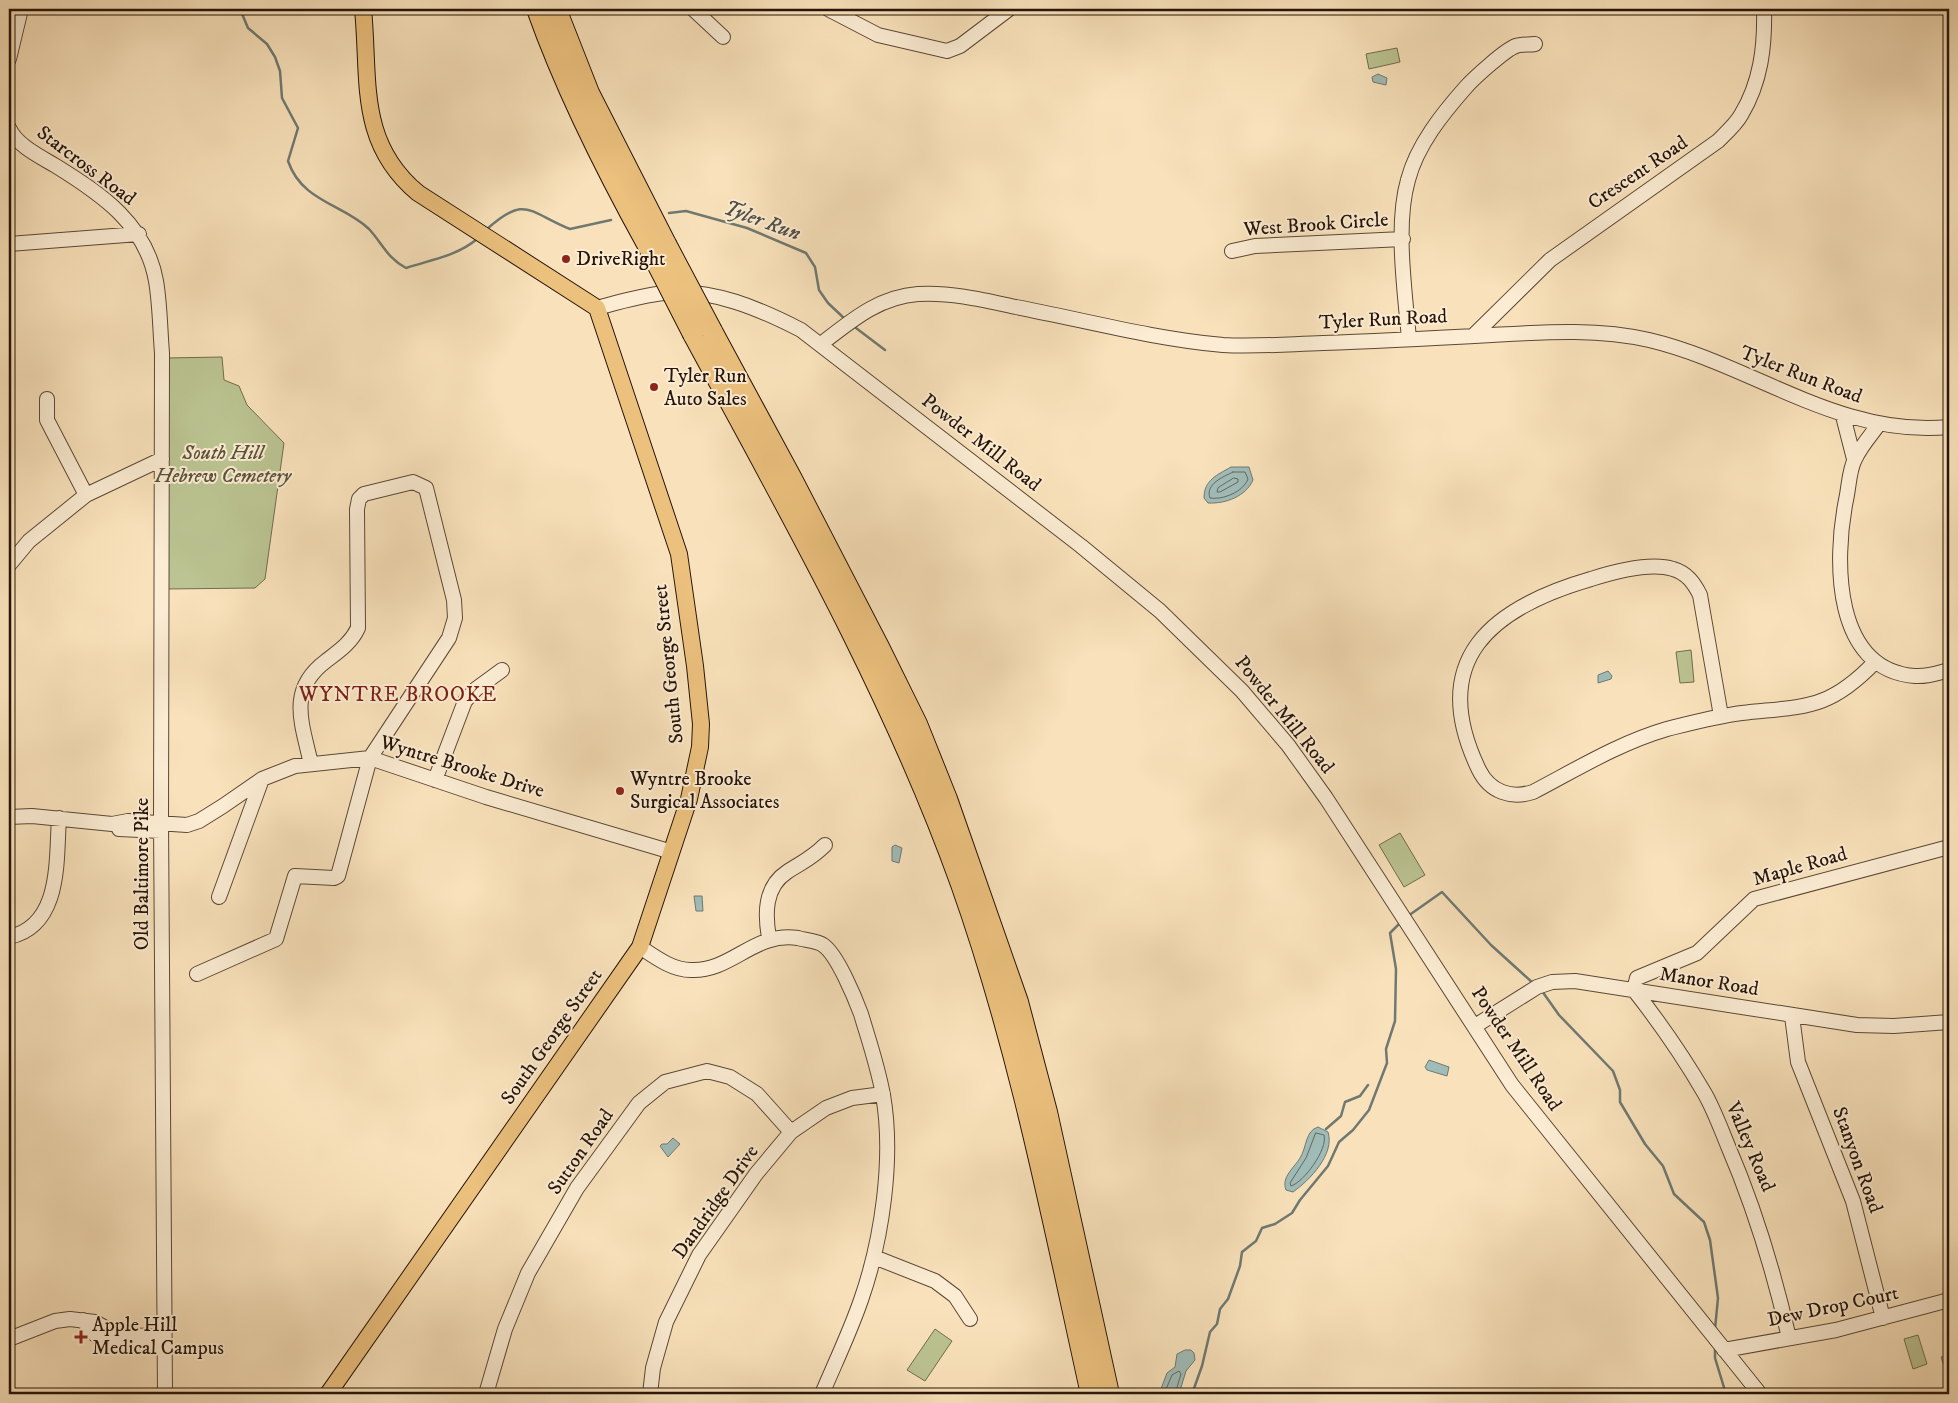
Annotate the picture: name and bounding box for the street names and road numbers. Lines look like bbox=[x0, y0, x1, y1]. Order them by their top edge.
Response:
street label: Starcross Road bbox=[32, 121, 141, 211]
street label: Crescent Road bbox=[1583, 130, 1693, 216]
street label: West Brook Circle bbox=[1242, 207, 1389, 243]
street label: Tyler Run Road bbox=[1318, 304, 1448, 336]
street label: Tyler Run Road bbox=[1737, 340, 1865, 410]
street label: Powder Mill Road bbox=[916, 389, 1046, 497]
street label: South George Street bbox=[648, 583, 690, 745]
street label: Powder Mill Road bbox=[1229, 651, 1339, 779]
street label: Wyntre Brooke Drive bbox=[376, 730, 547, 804]
street label: Old Baltimore Pike bbox=[130, 798, 155, 950]
street label: Maple Road bbox=[1750, 842, 1850, 892]
street label: Manor Road bbox=[1658, 962, 1760, 1002]
street label: South George Street bbox=[496, 964, 608, 1110]
street label: Powder Mill Road bbox=[1465, 982, 1567, 1116]
street label: Valley Road bbox=[1719, 1097, 1780, 1196]
street label: Sutton Road bbox=[542, 1104, 620, 1200]
street label: Stanyon Road bbox=[1826, 1104, 1888, 1216]
street label: Dandridge Drive bbox=[668, 1140, 764, 1264]
street label: Dew Drop Court bbox=[1765, 1281, 1901, 1333]

